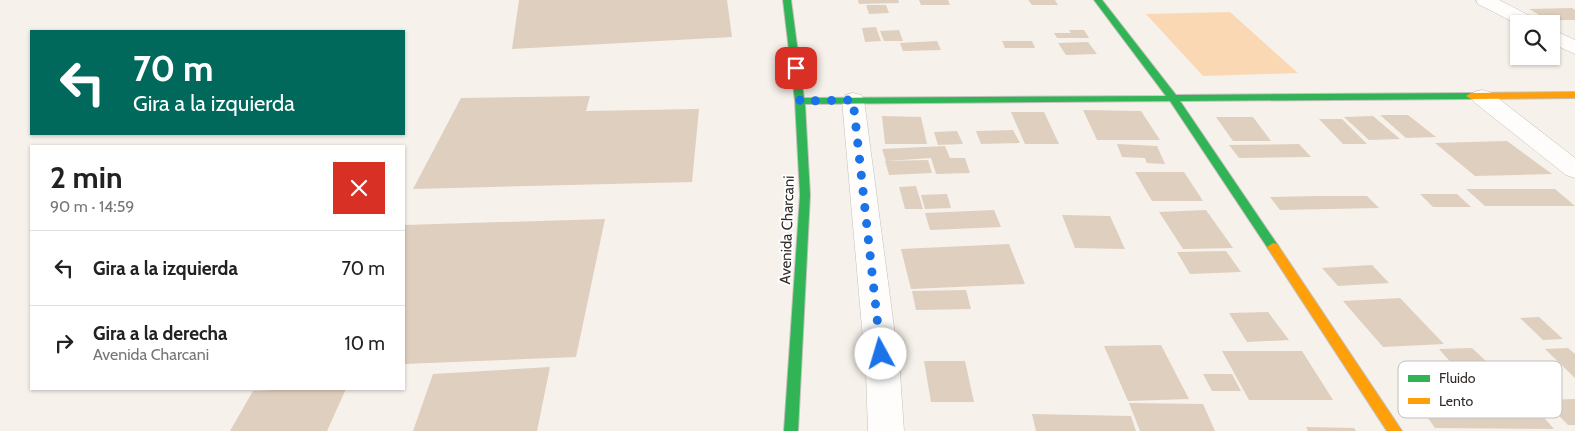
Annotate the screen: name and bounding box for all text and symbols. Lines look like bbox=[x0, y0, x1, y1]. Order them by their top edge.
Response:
map controls bbox=[1510, 15, 1560, 65]
button: search bbox=[1510, 15, 1560, 65]
text: 70 m bbox=[133, 47, 214, 90]
pin bbox=[775, 47, 817, 89]
icon: left bbox=[50, 50, 115, 115]
icon: arrive bbox=[782, 54, 810, 82]
text: Gira a la izquierda bbox=[133, 90, 295, 117]
text: 2 min bbox=[50, 159, 122, 196]
button: close bbox=[333, 162, 385, 214]
street label: Avenida Charcani bbox=[776, 175, 798, 285]
text: 90 m · 14:59 bbox=[50, 197, 134, 216]
icon: left bbox=[50, 254, 78, 282]
text: Gira a la izquierda bbox=[93, 257, 238, 280]
text: 70 m bbox=[341, 257, 385, 280]
text: Gira a la derecha bbox=[93, 322, 228, 345]
position arrow bbox=[854, 327, 906, 379]
icon: right bbox=[50, 329, 78, 357]
text: 10 m bbox=[345, 332, 385, 355]
text: Avenida Charcani bbox=[93, 345, 209, 364]
legend bbox=[1398, 361, 1562, 418]
text: Fluido bbox=[1439, 369, 1476, 387]
text: Lento bbox=[1439, 392, 1473, 410]

